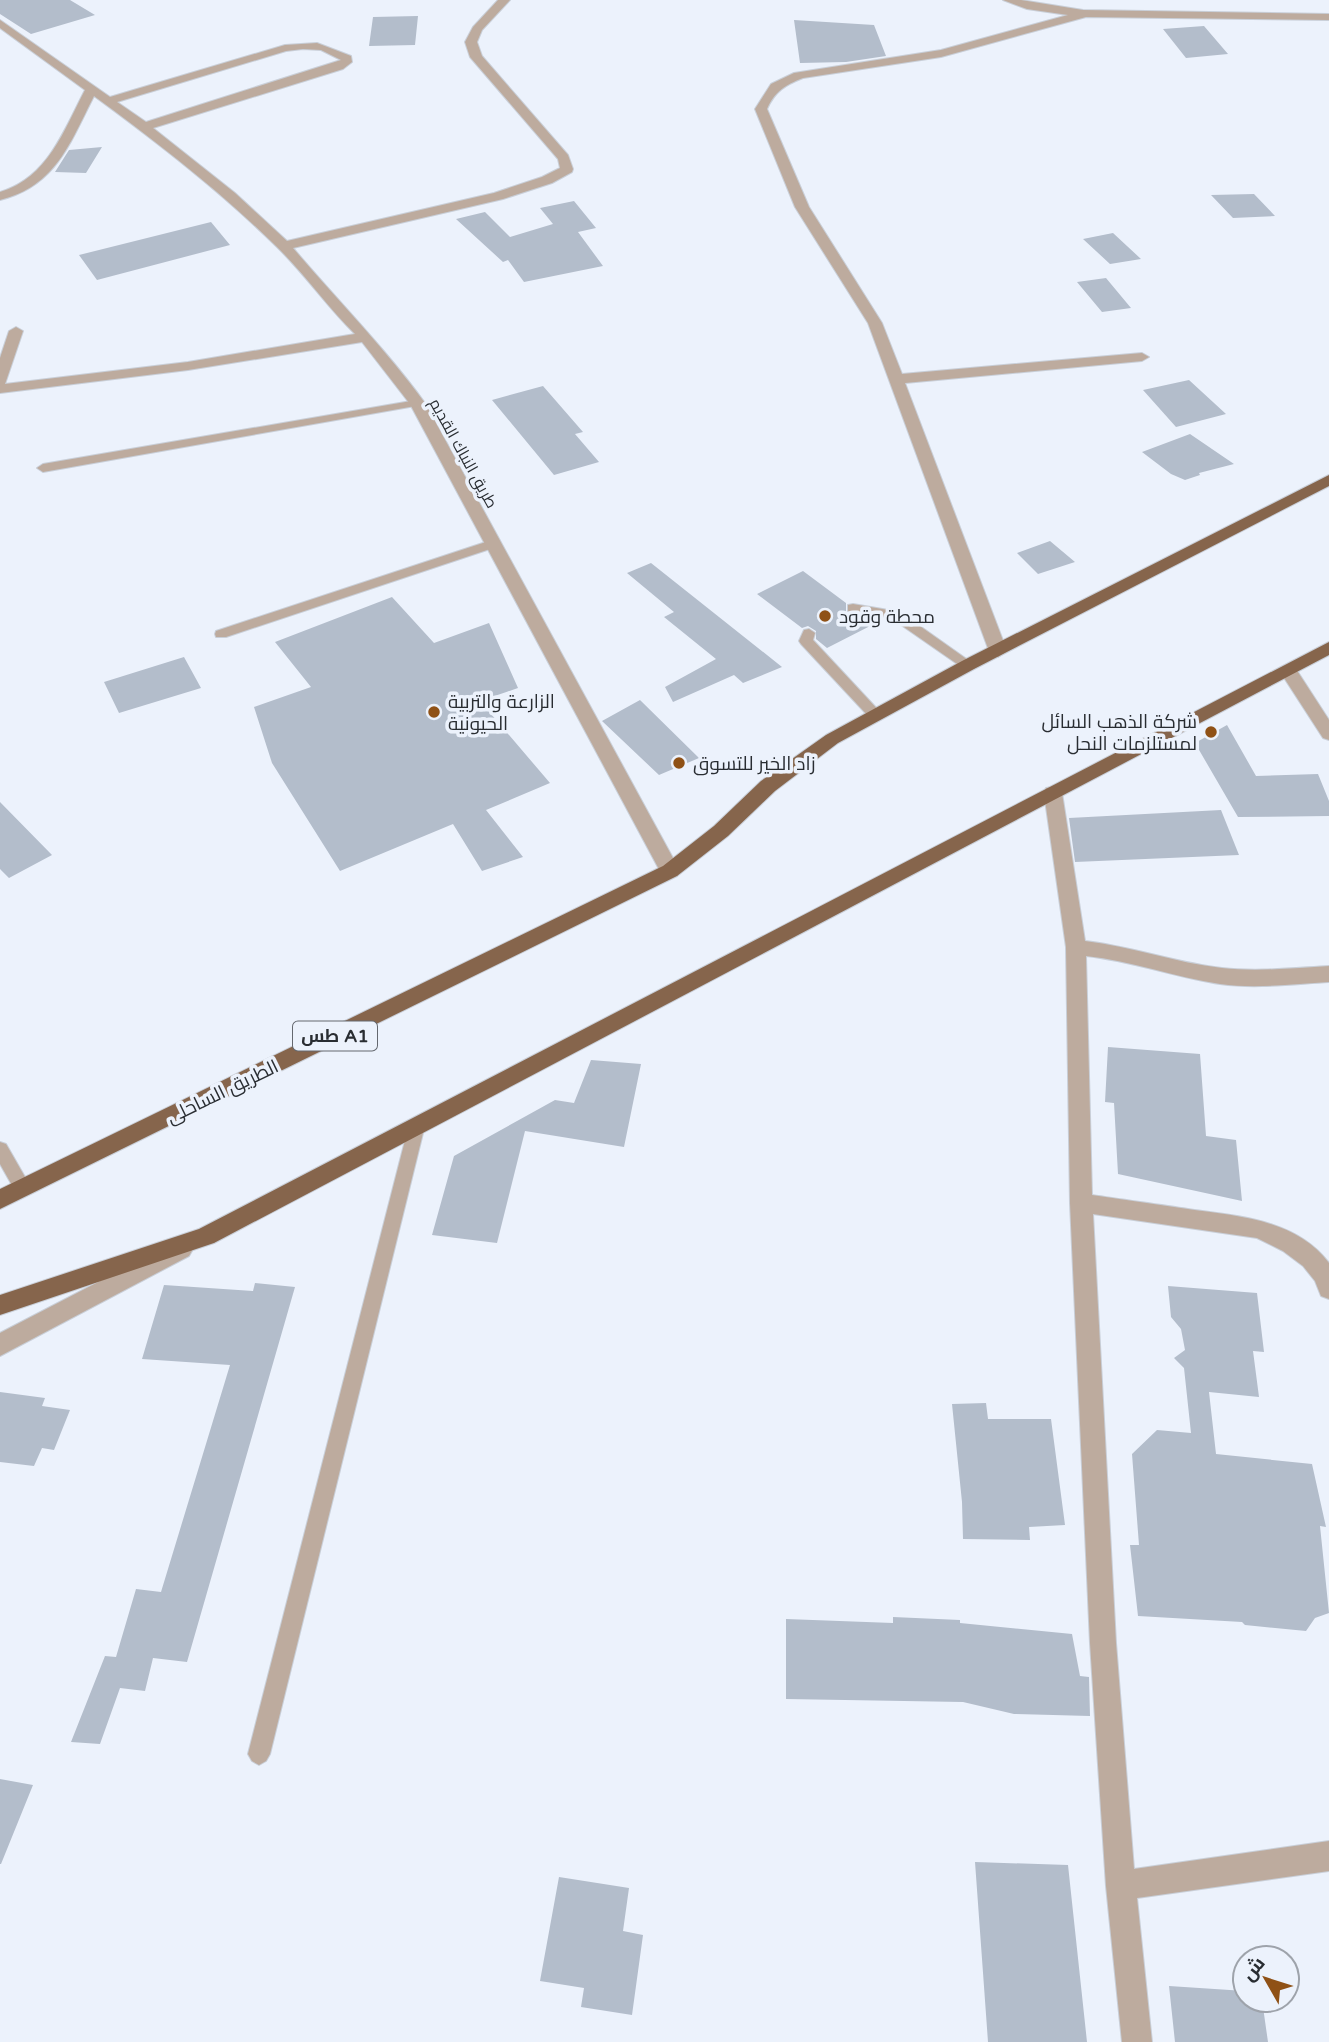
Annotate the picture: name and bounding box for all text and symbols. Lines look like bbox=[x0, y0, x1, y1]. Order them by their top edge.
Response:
street label: طريق النباك القديم bbox=[424, 395, 502, 512]
place label: محطة وقود bbox=[839, 606, 935, 628]
marker: محطة وقود bbox=[817, 608, 833, 624]
place label: الزارعة والتربية الحيونية bbox=[448, 691, 555, 735]
marker: الزارعة والتربية الحيونية bbox=[426, 704, 442, 720]
place label: شركة الذهب السائل لمستلزمات النحل bbox=[1041, 711, 1197, 755]
marker: شركة الذهب السائل لمستلزمات النحل bbox=[1203, 724, 1219, 740]
place label: زاد الخير للتسوق bbox=[693, 753, 816, 776]
marker: زاد الخير للتسوق bbox=[671, 755, 687, 771]
road number: طس A1 bbox=[293, 1021, 377, 1050]
street label: الطريق الساحلى bbox=[163, 1055, 282, 1129]
north arrow bbox=[1231, 1944, 1301, 2014]
text: ش bbox=[1237, 1953, 1270, 1985]

